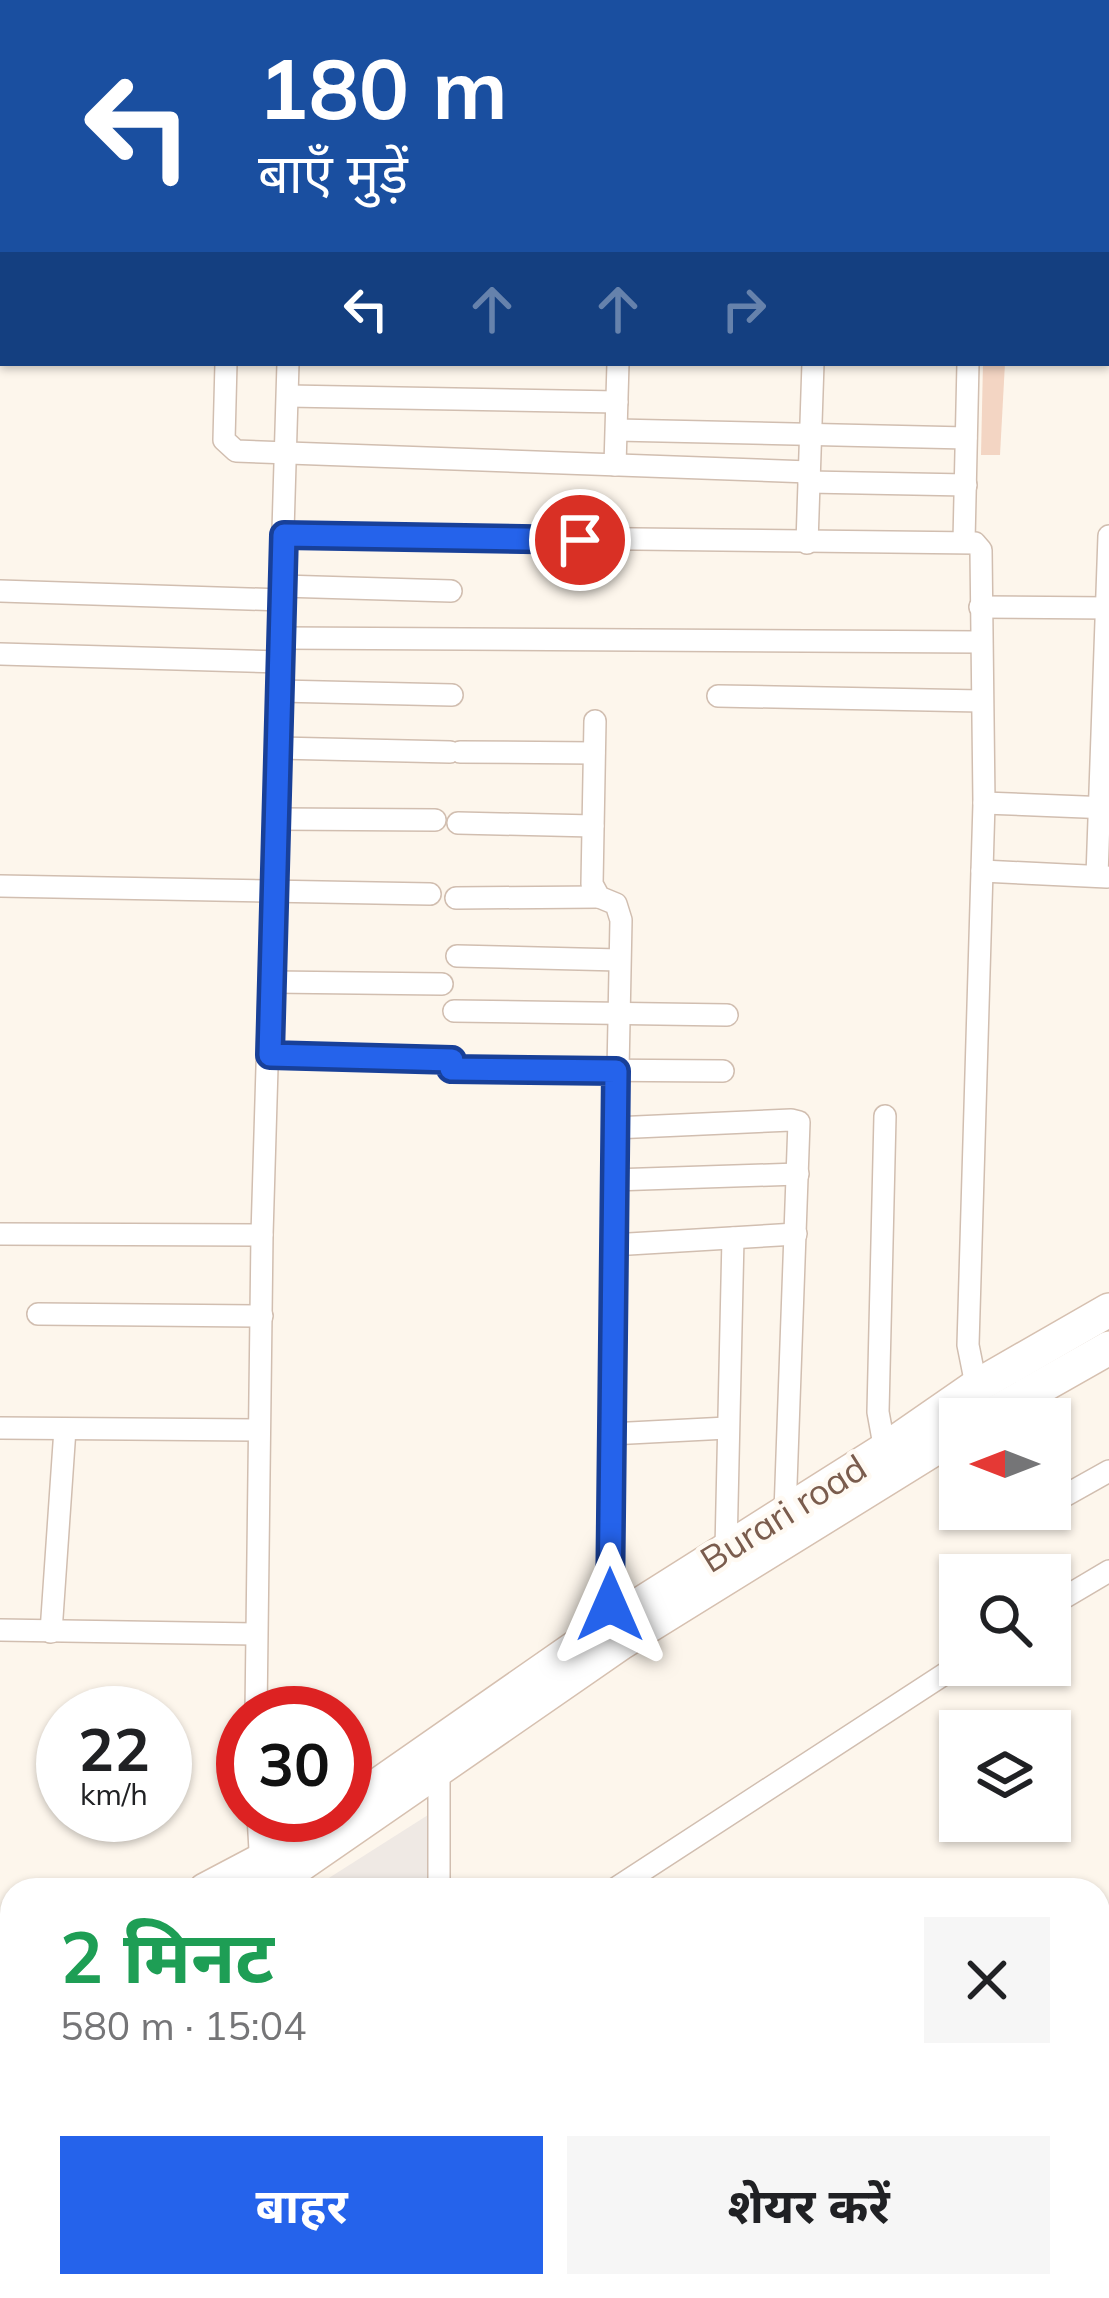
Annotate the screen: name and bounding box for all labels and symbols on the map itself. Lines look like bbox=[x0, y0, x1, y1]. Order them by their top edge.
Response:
pin bbox=[529, 489, 631, 591]
north arrow bbox=[939, 1398, 1071, 1530]
street label: Burari road bbox=[692, 1444, 874, 1582]
position arrow bbox=[547, 1542, 673, 1668]
speed limit sign: 30 bbox=[216, 1686, 372, 1842]

